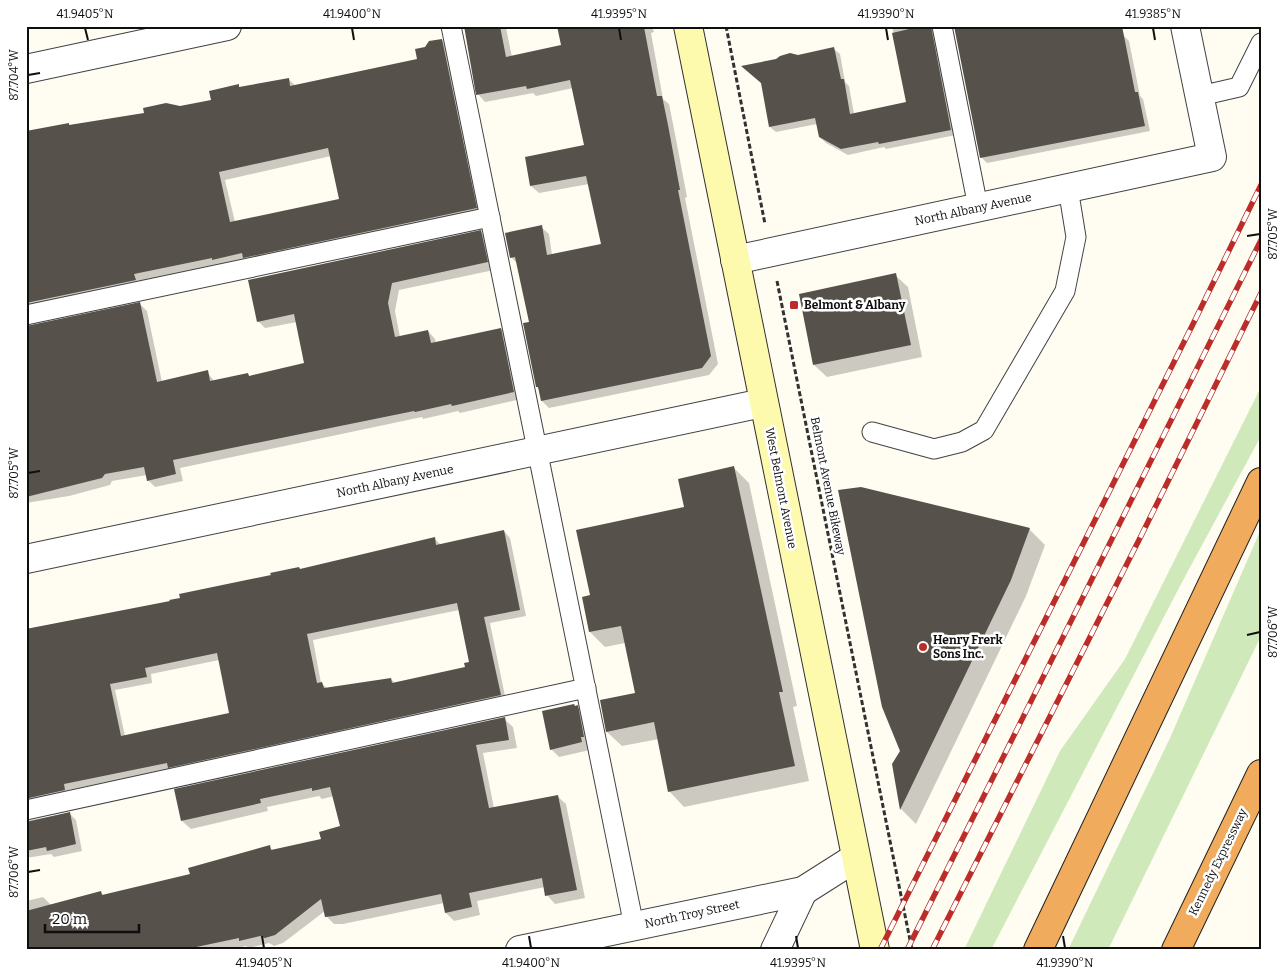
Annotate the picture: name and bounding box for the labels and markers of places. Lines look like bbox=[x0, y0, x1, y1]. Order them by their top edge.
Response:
place label: Belmont & Albany bbox=[804, 298, 906, 312]
marker: Belmont & Albany bbox=[788, 299, 800, 311]
place label: Henry Frerk Sons Inc. bbox=[933, 633, 1003, 661]
marker: Henry Frerk Sons Inc. bbox=[917, 641, 929, 653]

